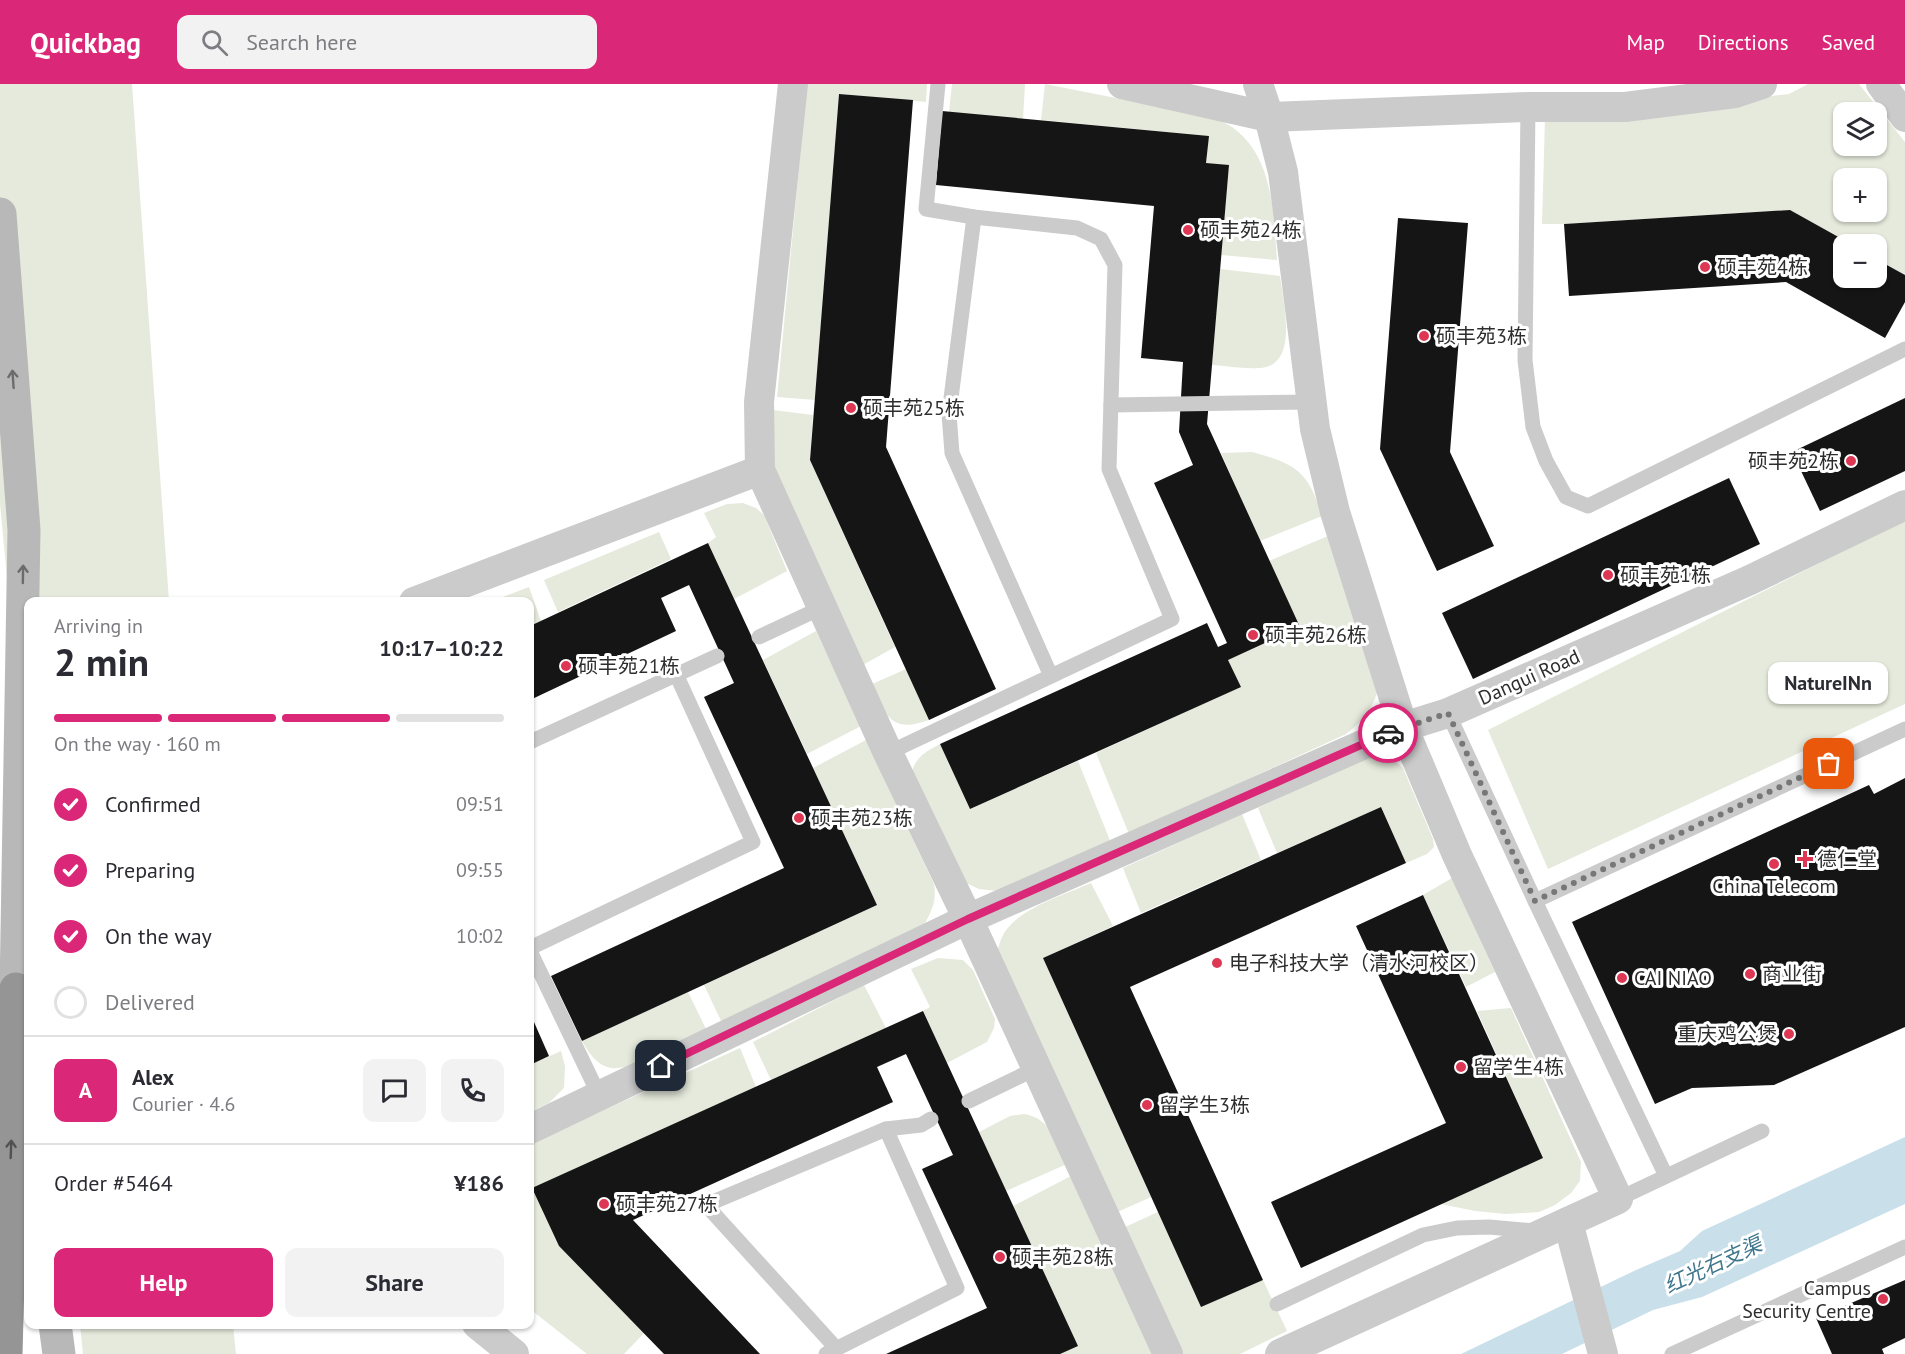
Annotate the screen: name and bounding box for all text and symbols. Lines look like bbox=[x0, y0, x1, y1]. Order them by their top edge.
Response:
search box bbox=[177, 15, 597, 69]
text: Quickbag bbox=[30, 24, 141, 61]
icon: search bbox=[198, 26, 231, 59]
text: Search here bbox=[246, 28, 357, 56]
text: Map bbox=[1626, 29, 1665, 56]
text: Directions bbox=[1698, 29, 1789, 56]
text: Saved bbox=[1822, 29, 1875, 56]
map controls bbox=[1833, 102, 1887, 288]
button: layers bbox=[1833, 102, 1887, 156]
button: + bbox=[1833, 168, 1887, 222]
place label: 硕丰苑24栋 bbox=[1200, 217, 1302, 243]
marker: 硕丰苑24栋 bbox=[1181, 223, 1195, 237]
button: − bbox=[1833, 234, 1887, 288]
place label: 硕丰苑4栋 bbox=[1717, 254, 1808, 280]
marker: 硕丰苑4栋 bbox=[1698, 260, 1712, 274]
place label: 硕丰苑3栋 bbox=[1436, 323, 1527, 349]
marker: 硕丰苑3栋 bbox=[1417, 329, 1431, 343]
one-way arrow bbox=[7, 370, 18, 390]
place label: 硕丰苑25栋 bbox=[863, 395, 965, 421]
marker: 硕丰苑25栋 bbox=[844, 401, 858, 415]
place label: 硕丰苑2栋 bbox=[1748, 448, 1839, 474]
marker: 硕丰苑2栋 bbox=[1844, 454, 1858, 468]
place label: 硕丰苑1栋 bbox=[1620, 562, 1711, 588]
one-way arrow bbox=[18, 564, 29, 584]
marker: 硕丰苑1栋 bbox=[1601, 568, 1615, 582]
text: Arriving in bbox=[54, 613, 143, 639]
place label: 硕丰苑26栋 bbox=[1265, 622, 1367, 648]
marker: 硕丰苑26栋 bbox=[1246, 628, 1260, 642]
text: 10:17–10:22 bbox=[379, 634, 504, 662]
text: 2 min bbox=[54, 636, 149, 687]
street label: Dangui Road bbox=[1474, 643, 1584, 711]
place label: 硕丰苑21栋 bbox=[578, 653, 680, 679]
marker: 硕丰苑21栋 bbox=[559, 659, 573, 673]
callout: NatureINn bbox=[1769, 662, 1889, 704]
text: NatureINn bbox=[1784, 670, 1872, 696]
courier bbox=[1358, 703, 1418, 763]
icon: car bbox=[1372, 717, 1405, 750]
text: On the way · 160 m bbox=[54, 731, 221, 757]
pin bbox=[1803, 738, 1854, 789]
icon: bag bbox=[1812, 747, 1845, 780]
icon: check bbox=[54, 788, 87, 821]
text: Confirmed bbox=[105, 790, 201, 818]
text: 09:51 bbox=[456, 791, 504, 817]
place label: 硕丰苑23栋 bbox=[811, 805, 913, 831]
marker: 硕丰苑23栋 bbox=[792, 811, 806, 825]
place label: 德仁堂 bbox=[1817, 846, 1877, 872]
marker: 德仁堂 bbox=[1798, 852, 1812, 866]
icon: check bbox=[54, 854, 87, 887]
text: Preparing bbox=[105, 856, 195, 884]
text: 09:55 bbox=[456, 857, 504, 883]
marker: China Telecom bbox=[1767, 857, 1781, 871]
place label: China Telecom bbox=[1712, 873, 1836, 899]
icon: check bbox=[54, 920, 87, 953]
text: On the way bbox=[105, 922, 212, 950]
text: 10:02 bbox=[456, 923, 504, 949]
place label: 电子科技大学（清水河校区） bbox=[1229, 950, 1489, 976]
marker: 电子科技大学（清水河校区） bbox=[1210, 956, 1224, 970]
place label: 商业街 bbox=[1762, 961, 1822, 987]
place label: CAI NIAO bbox=[1634, 965, 1712, 991]
marker: 商业街 bbox=[1743, 967, 1757, 981]
marker: CAI NIAO bbox=[1615, 971, 1629, 985]
text: Delivered bbox=[105, 988, 195, 1016]
place label: 重庆鸡公煲 bbox=[1677, 1021, 1777, 1047]
marker: 重庆鸡公煲 bbox=[1782, 1027, 1796, 1041]
pin bbox=[635, 1040, 686, 1091]
icon: home bbox=[644, 1049, 677, 1082]
place label: 留学生4栋 bbox=[1473, 1054, 1564, 1080]
button: chat bbox=[363, 1059, 426, 1122]
button: phone bbox=[441, 1059, 504, 1122]
marker: 留学生4栋 bbox=[1454, 1060, 1468, 1074]
text: Alex bbox=[132, 1063, 174, 1091]
text: A bbox=[79, 1076, 92, 1104]
text: Courier · 4.6 bbox=[132, 1091, 235, 1117]
place label: 留学生3栋 bbox=[1159, 1092, 1250, 1118]
marker: 留学生3栋 bbox=[1140, 1098, 1154, 1112]
one-way arrow bbox=[5, 1139, 17, 1159]
text: Order #5464 bbox=[54, 1169, 173, 1197]
text: ¥186 bbox=[454, 1169, 504, 1197]
place label: 硕丰苑27栋 bbox=[616, 1191, 718, 1217]
marker: 硕丰苑27栋 bbox=[597, 1197, 611, 1211]
water label: 红光右支渠 bbox=[1660, 1229, 1769, 1299]
place label: 硕丰苑28栋 bbox=[1012, 1244, 1114, 1270]
button: Help bbox=[54, 1248, 273, 1317]
button: Share bbox=[285, 1248, 504, 1317]
marker: 硕丰苑28栋 bbox=[993, 1250, 1007, 1264]
place label: Campus Security Centre bbox=[1742, 1275, 1871, 1324]
marker: Campus Security Centre bbox=[1876, 1292, 1890, 1306]

